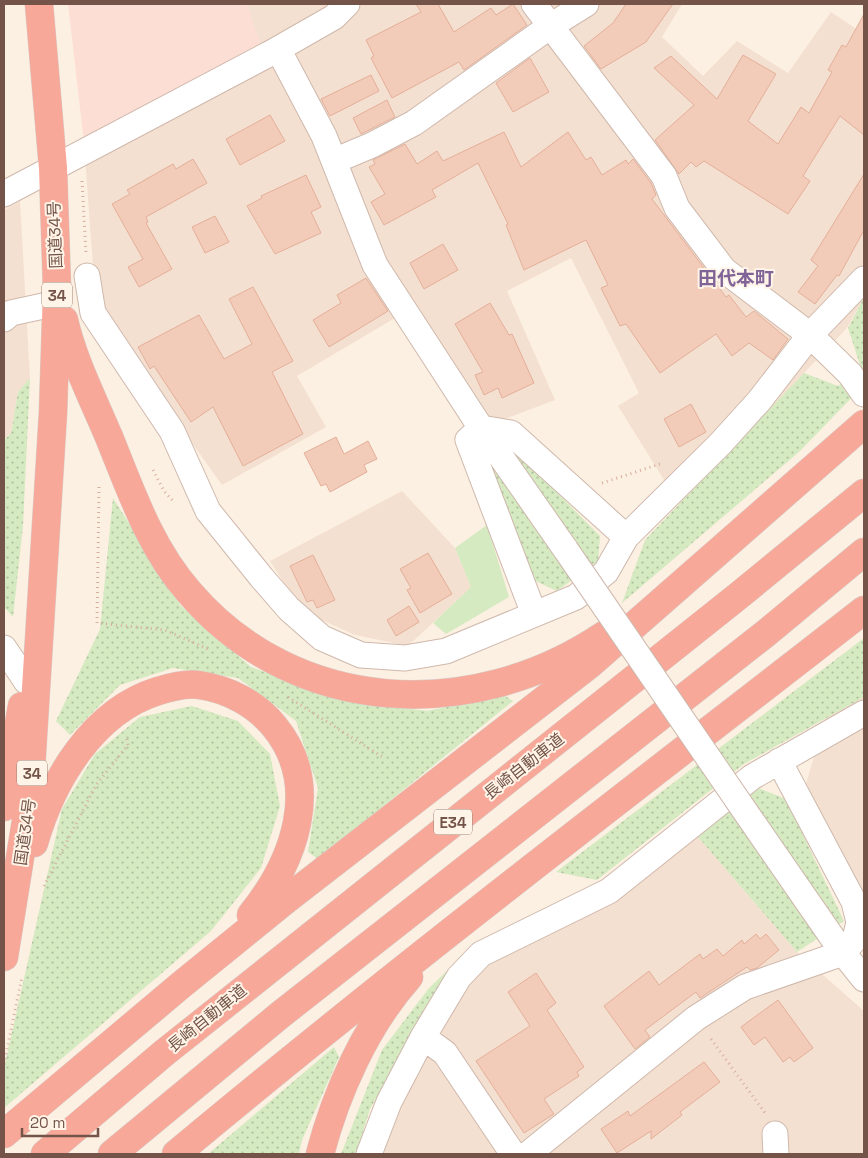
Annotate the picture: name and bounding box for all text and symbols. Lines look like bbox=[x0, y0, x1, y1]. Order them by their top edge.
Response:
street label: 国道34号 bbox=[43, 201, 67, 269]
district label: 田代本町 bbox=[698, 266, 774, 291]
road number: 34 bbox=[42, 282, 72, 308]
street label: 長崎自動車道 bbox=[480, 728, 568, 804]
road number: 34 bbox=[17, 760, 47, 786]
street label: 国道34号 bbox=[10, 797, 40, 867]
road number: E34 bbox=[434, 810, 472, 834]
street label: 長崎自動車道 bbox=[163, 980, 251, 1056]
scale bar bbox=[22, 1106, 99, 1138]
text: 20 m bbox=[30, 1113, 65, 1132]

